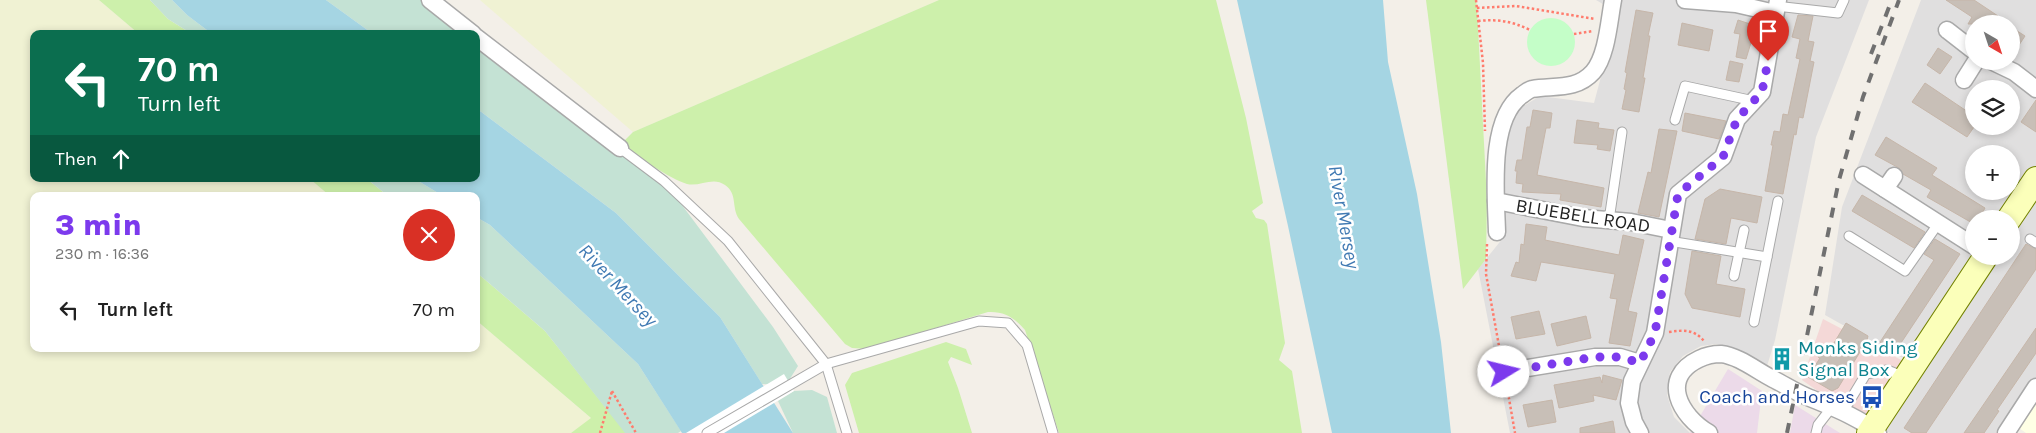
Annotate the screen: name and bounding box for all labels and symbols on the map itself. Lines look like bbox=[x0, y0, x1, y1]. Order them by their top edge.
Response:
pin bbox=[1747, 10, 1789, 61]
north arrow bbox=[1965, 15, 2020, 70]
water label: River Mersey bbox=[1324, 163, 1365, 272]
street label: BLUEBELL ROAD bbox=[1514, 195, 1652, 237]
water label: River Mersey bbox=[574, 239, 663, 332]
place label: Monks Siding Signal Box bbox=[1798, 337, 1918, 381]
position arrow bbox=[1477, 345, 1529, 397]
building icon: Monks Siding Signal Box bbox=[1769, 346, 1795, 372]
bus stop icon: Coach and Horses bbox=[1859, 384, 1885, 410]
place label: Coach and Horses bbox=[1699, 386, 1855, 408]

